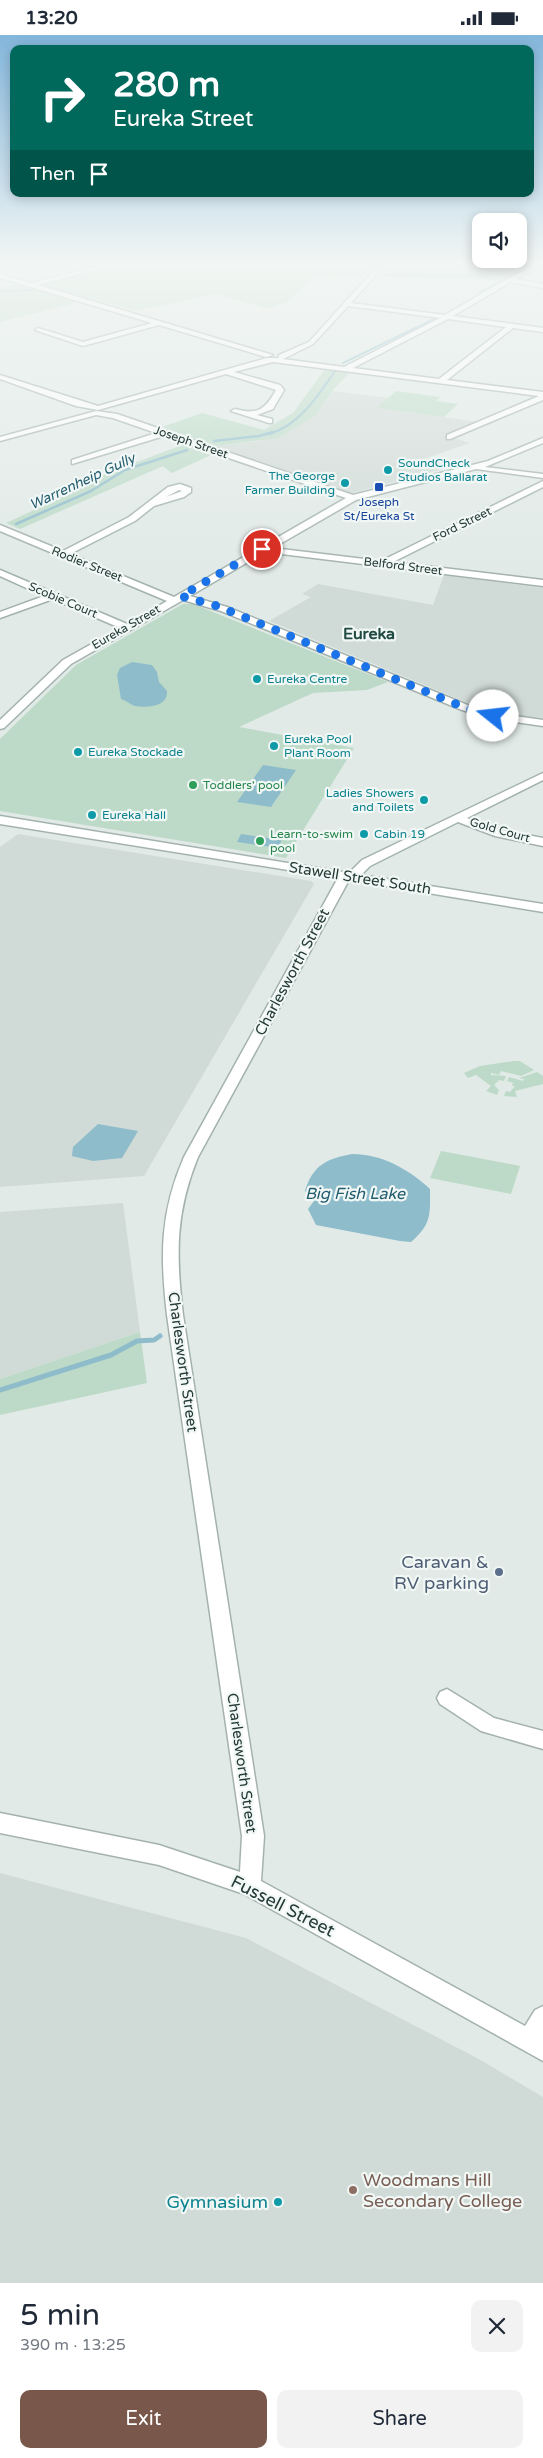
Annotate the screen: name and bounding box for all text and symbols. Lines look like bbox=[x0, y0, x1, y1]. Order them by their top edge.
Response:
text: 13:20 bbox=[25, 7, 78, 29]
text: 280 m bbox=[113, 64, 220, 106]
icon: right bbox=[30, 65, 95, 130]
text: Eureka Street bbox=[113, 106, 253, 132]
icon: arrive bbox=[85, 160, 113, 188]
text: Then bbox=[30, 163, 75, 185]
map controls bbox=[472, 213, 527, 268]
button: sound bbox=[472, 213, 527, 268]
street label: Joseph Street bbox=[152, 423, 230, 461]
water label: Warrenheip Gully bbox=[27, 449, 139, 513]
place label: SoundCheck Studios Ballarat bbox=[398, 456, 488, 484]
marker: SoundCheck Studios Ballarat bbox=[382, 464, 394, 476]
place label: The George Farmer Building bbox=[245, 469, 335, 497]
marker: The George Farmer Building bbox=[339, 477, 351, 489]
marker: Joseph St/Eureka St bbox=[373, 481, 385, 493]
place label: Joseph St/Eureka St bbox=[343, 495, 415, 523]
street label: Ford Street bbox=[430, 504, 494, 544]
pin bbox=[241, 528, 283, 570]
icon: arrive bbox=[248, 535, 276, 563]
street label: Rodier Street bbox=[50, 543, 125, 585]
street label: Belford Street bbox=[363, 554, 443, 578]
street label: Scobie Court bbox=[26, 579, 100, 621]
street label: Eureka Street bbox=[89, 602, 163, 652]
district label: Eureka bbox=[343, 624, 395, 644]
place label: Eureka Centre bbox=[267, 672, 347, 686]
marker: Eureka Centre bbox=[251, 673, 263, 685]
position arrow bbox=[466, 689, 518, 741]
place label: Eureka Pool Plant Room bbox=[284, 732, 352, 760]
marker: Eureka Pool Plant Room bbox=[268, 740, 280, 752]
place label: Eureka Stockade bbox=[88, 745, 183, 759]
marker: Eureka Stockade bbox=[72, 746, 84, 758]
place label: Toddlers' pool bbox=[203, 778, 283, 792]
marker: Toddlers' pool bbox=[187, 779, 199, 791]
place label: Ladies Showers and Toilets bbox=[326, 786, 414, 814]
marker: Ladies Showers and Toilets bbox=[418, 794, 430, 806]
place label: Eureka Hall bbox=[102, 808, 166, 822]
marker: Eureka Hall bbox=[86, 809, 98, 821]
street label: Gold Court bbox=[468, 815, 532, 845]
place label: Learn-to-swim pool bbox=[270, 827, 353, 855]
place label: Cabin 19 bbox=[374, 827, 425, 841]
marker: Cabin 19 bbox=[358, 828, 370, 840]
marker: Learn-to-swim pool bbox=[254, 835, 266, 847]
street label: Stawell Street South bbox=[288, 858, 432, 898]
street label: Charlesworth Street bbox=[251, 905, 333, 1039]
water label: Big Fish Lake bbox=[305, 1184, 406, 1204]
street label: Charlesworth Street bbox=[164, 1291, 202, 1434]
place label: Caravan & RV parking bbox=[394, 1551, 489, 1594]
marker: Caravan & RV parking bbox=[493, 1566, 505, 1578]
street label: Charlesworth Street bbox=[223, 1692, 261, 1835]
street label: Fussell Street bbox=[227, 1870, 339, 1942]
place label: Woodmans Hill Secondary College bbox=[363, 2169, 522, 2212]
marker: Woodmans Hill Secondary College bbox=[347, 2184, 359, 2196]
place label: Gymnasium bbox=[166, 2191, 268, 2213]
marker: Gymnasium bbox=[272, 2196, 284, 2208]
text: 5 min bbox=[20, 2297, 100, 2334]
button: close bbox=[471, 2300, 523, 2352]
text: 390 m · 13:25 bbox=[20, 2335, 126, 2355]
button: Exit bbox=[20, 2390, 267, 2448]
button: Share bbox=[277, 2390, 523, 2448]

